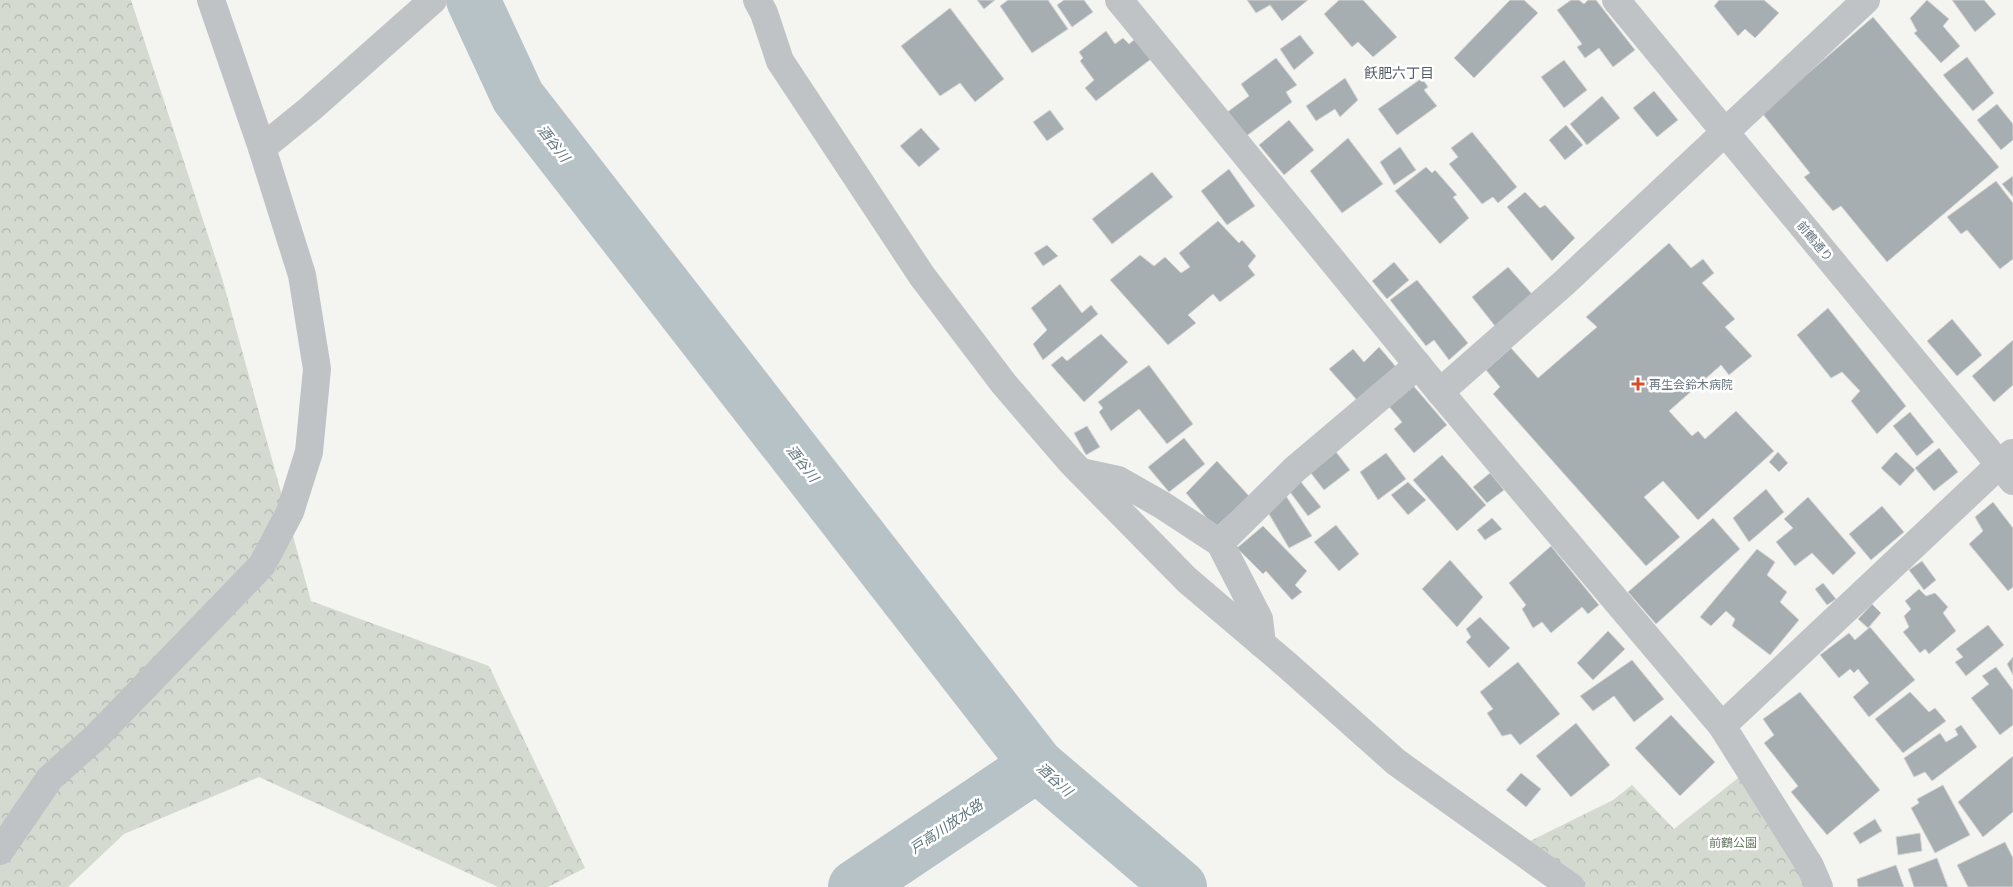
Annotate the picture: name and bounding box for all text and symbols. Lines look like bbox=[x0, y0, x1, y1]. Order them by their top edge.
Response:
district label: 飫肥六丁目 bbox=[1364, 63, 1434, 82]
water label: 酒谷川 bbox=[534, 121, 576, 167]
street label: 前鶴通り bbox=[1793, 217, 1837, 265]
place label: 再生会鈴木病院 bbox=[1649, 376, 1733, 393]
marker: 再生会鈴木病院 bbox=[1631, 377, 1645, 391]
water label: 酒谷川 bbox=[783, 441, 825, 487]
water label: 酒谷川 bbox=[1033, 758, 1078, 801]
water label: 戸高川放水路 bbox=[906, 794, 987, 857]
park label: 前鶴公園 bbox=[1709, 834, 1757, 851]

